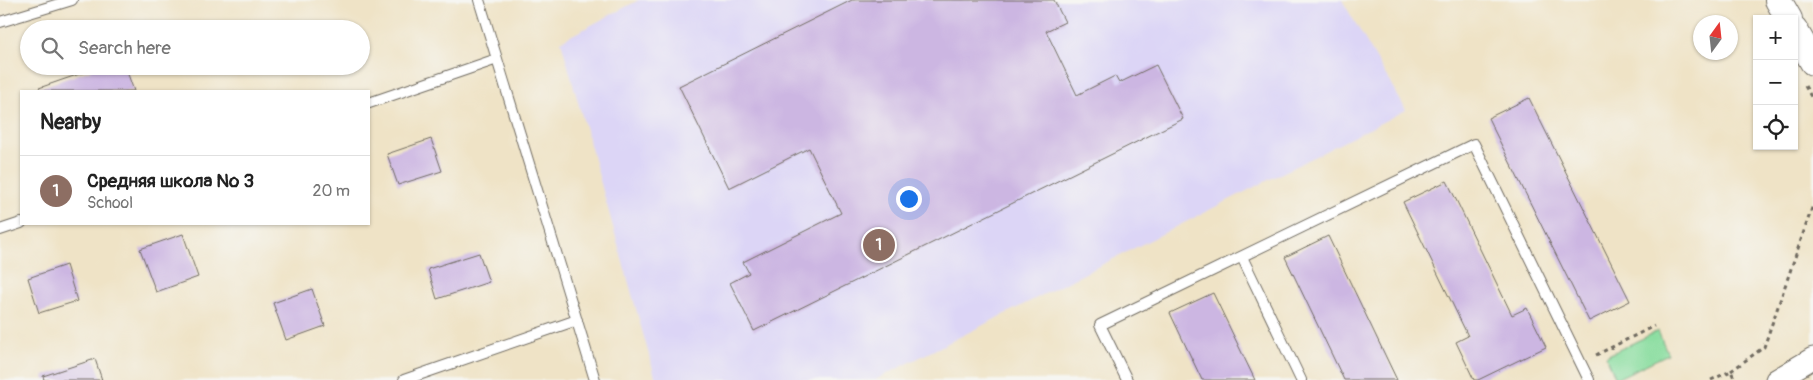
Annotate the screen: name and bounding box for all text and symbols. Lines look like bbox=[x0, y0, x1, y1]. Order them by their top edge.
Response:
north arrow bbox=[1693, 15, 1738, 60]
map controls bbox=[1753, 15, 1798, 150]
button: + bbox=[1753, 15, 1798, 60]
search box bbox=[20, 20, 370, 75]
icon: search bbox=[38, 34, 66, 62]
text: Search here bbox=[78, 36, 171, 60]
button: − bbox=[1753, 60, 1798, 105]
button: locate bbox=[1753, 105, 1798, 150]
text: Nearby bbox=[40, 109, 101, 136]
text: Средняя школа № 3 bbox=[87, 169, 254, 193]
text: 1 bbox=[53, 181, 59, 201]
text: 20 m bbox=[312, 181, 350, 201]
your location bbox=[896, 186, 922, 212]
text: School bbox=[87, 193, 133, 213]
pin: 1 bbox=[863, 226, 895, 264]

